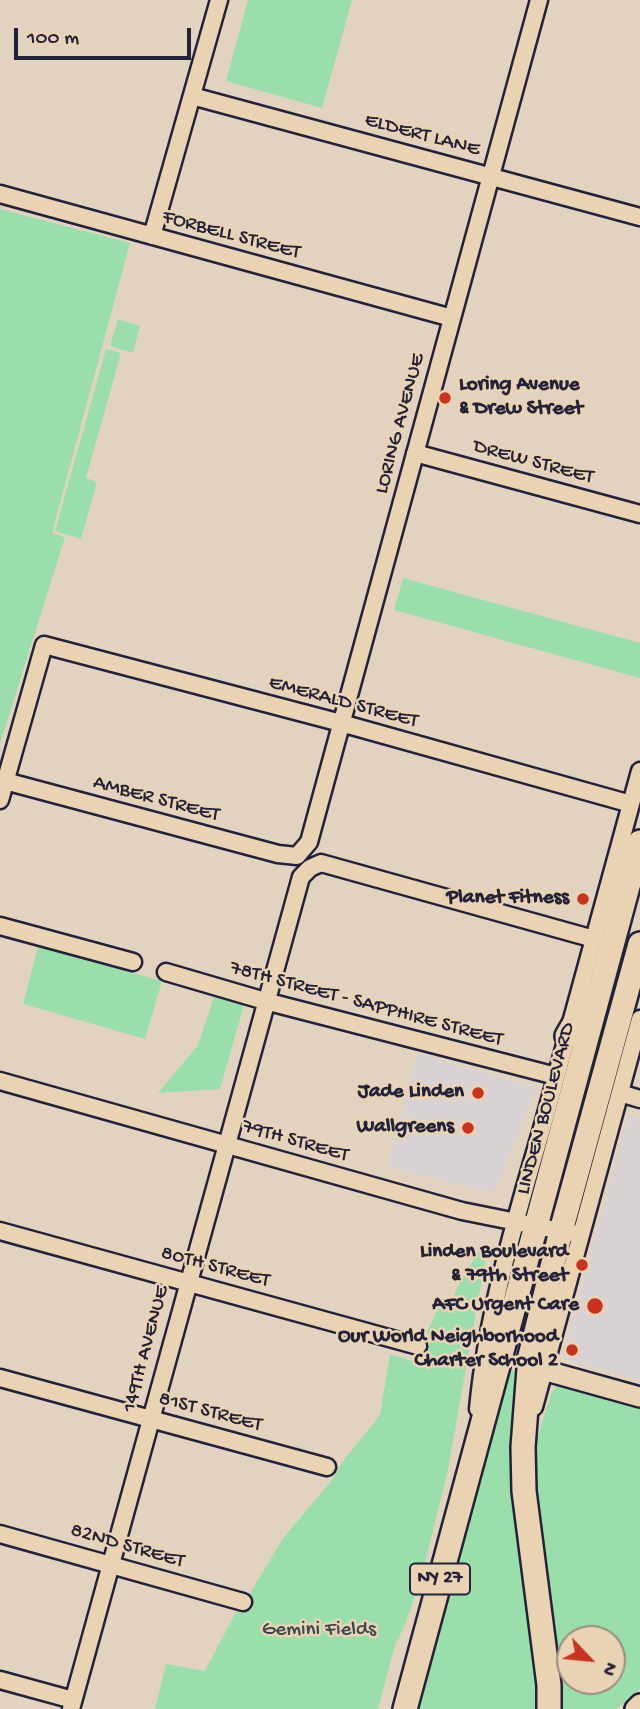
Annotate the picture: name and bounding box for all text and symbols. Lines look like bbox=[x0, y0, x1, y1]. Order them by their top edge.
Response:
scale bar bbox=[18, 14, 194, 58]
text: 100 m bbox=[27, 27, 79, 52]
street label: ELDERT LANE bbox=[362, 108, 482, 164]
street label: FORBELL STREET bbox=[159, 205, 303, 267]
street label: LORING AVENUE bbox=[370, 351, 432, 497]
place label: Loring Avenue & Drew Street bbox=[459, 373, 583, 423]
marker: Loring Avenue & Drew Street bbox=[437, 390, 453, 406]
street label: DREW STREET bbox=[470, 435, 596, 491]
street label: EMERALD STREET bbox=[266, 671, 420, 735]
street label: AMBER STREET bbox=[90, 771, 222, 829]
place label: Planet Fitness bbox=[447, 886, 569, 912]
marker: Planet Fitness bbox=[575, 891, 591, 907]
street label: 78TH STREET - SAPPHIRE STREET bbox=[227, 956, 505, 1054]
street label: LINDEN BOULEVARD bbox=[512, 1020, 582, 1198]
place label: Jade Linden bbox=[358, 1080, 464, 1106]
marker: Jade Linden bbox=[470, 1085, 486, 1101]
street label: 79TH STREET bbox=[239, 1115, 351, 1169]
place label: Wallgreens bbox=[356, 1115, 454, 1141]
marker: Wallgreens bbox=[460, 1120, 476, 1136]
place label: Linden Boulevard & 79th Street bbox=[420, 1240, 568, 1290]
street label: 80TH STREET bbox=[158, 1241, 272, 1295]
marker: Linden Boulevard & 79th Street bbox=[574, 1257, 590, 1273]
street label: 149TH AVENUE bbox=[118, 1283, 176, 1415]
place label: AFC Urgent Care bbox=[432, 1293, 579, 1319]
marker: AFC Urgent Care bbox=[585, 1296, 605, 1316]
place label: Our World Neighborhood Charter School 2 bbox=[338, 1325, 558, 1375]
marker: Our World Neighborhood Charter School 2 bbox=[564, 1342, 580, 1358]
street label: 81ST STREET bbox=[156, 1387, 264, 1439]
street label: 82ND STREET bbox=[67, 1519, 187, 1575]
road number: NY 27 bbox=[410, 1564, 470, 1595]
park label: Gemini Fields bbox=[262, 1618, 376, 1644]
north arrow bbox=[556, 1625, 626, 1695]
text: N bbox=[595, 1658, 622, 1679]

